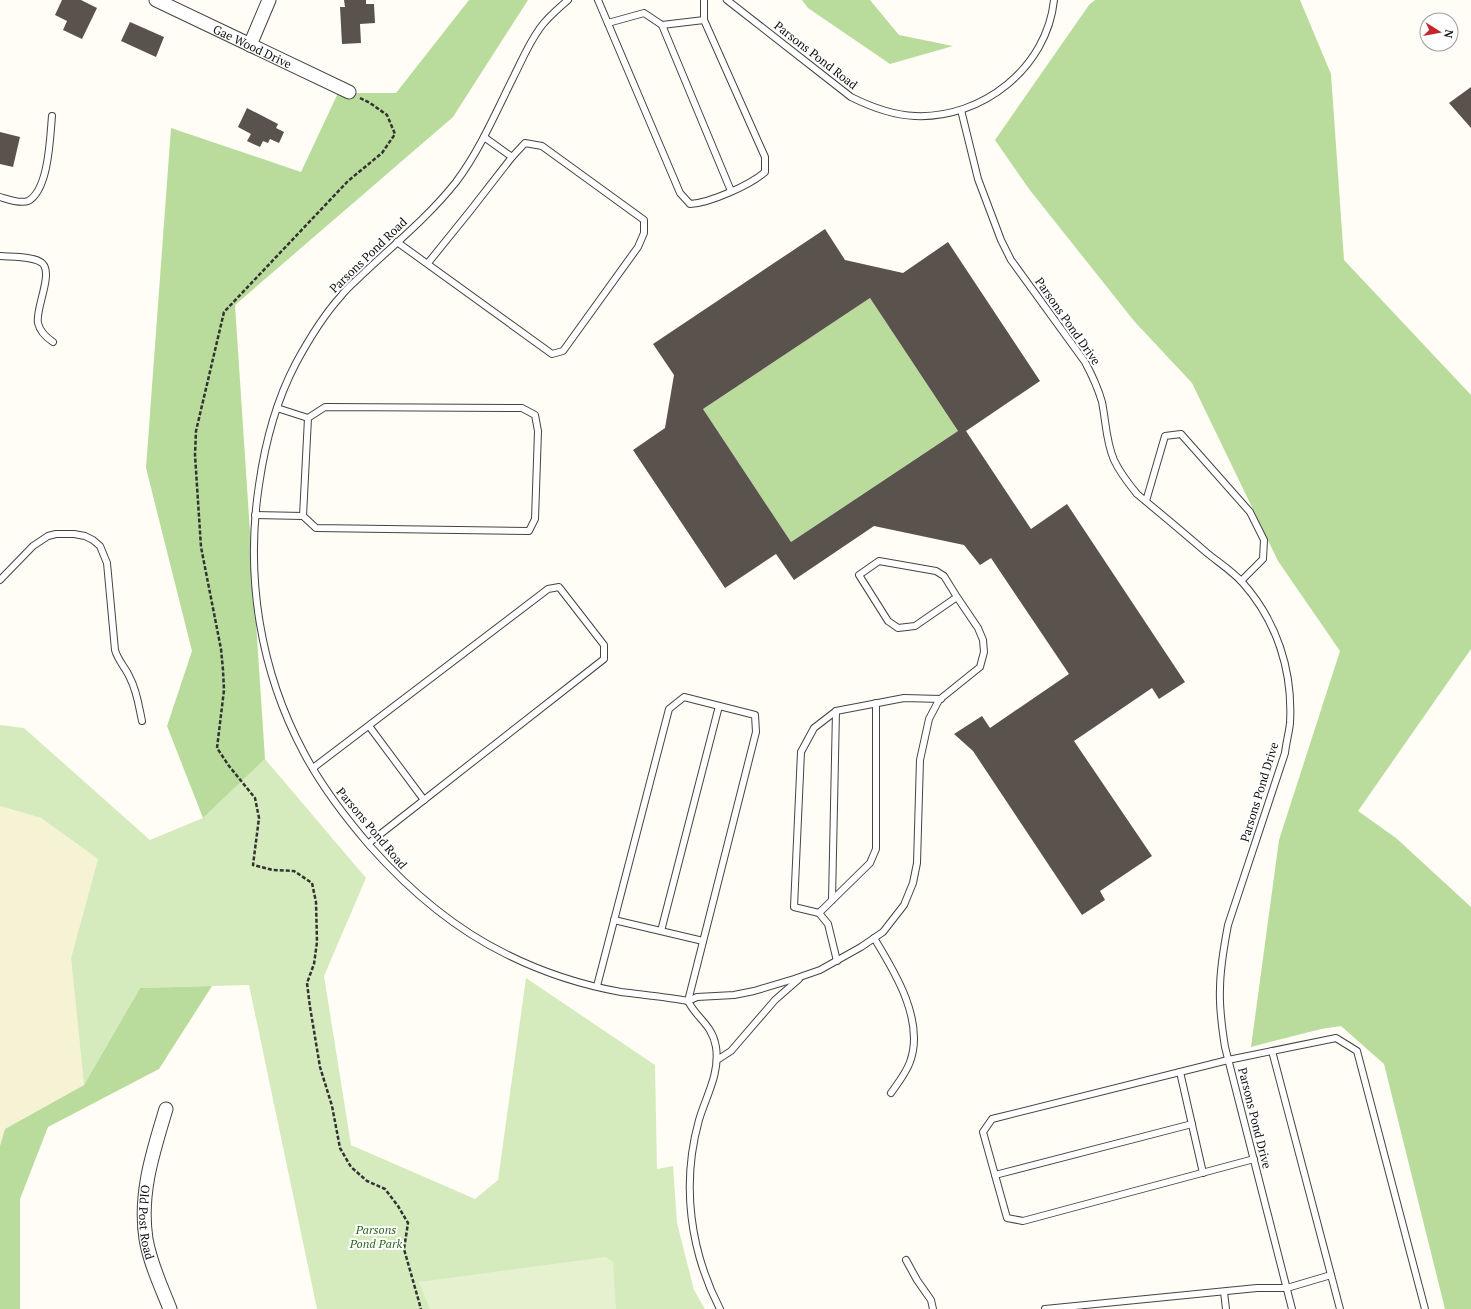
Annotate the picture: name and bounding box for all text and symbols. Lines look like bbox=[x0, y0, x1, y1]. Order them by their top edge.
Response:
north arrow bbox=[1419, 12, 1459, 52]
street label: Parsons Pond Road bbox=[771, 18, 861, 92]
street label: Gae Wood Drive bbox=[211, 21, 294, 71]
text: N bbox=[1441, 28, 1456, 40]
street label: Parsons Pond Road bbox=[326, 214, 410, 296]
street label: Parsons Pond Drive bbox=[1032, 274, 1104, 368]
street label: Parsons Pond Drive bbox=[1237, 740, 1281, 844]
street label: Parsons Pond Road bbox=[334, 784, 411, 872]
street label: Parsons Pond Drive bbox=[1235, 1066, 1275, 1170]
street label: Old Post Road bbox=[137, 1184, 158, 1262]
park label: Parsons Pond Park bbox=[349, 1222, 403, 1251]

